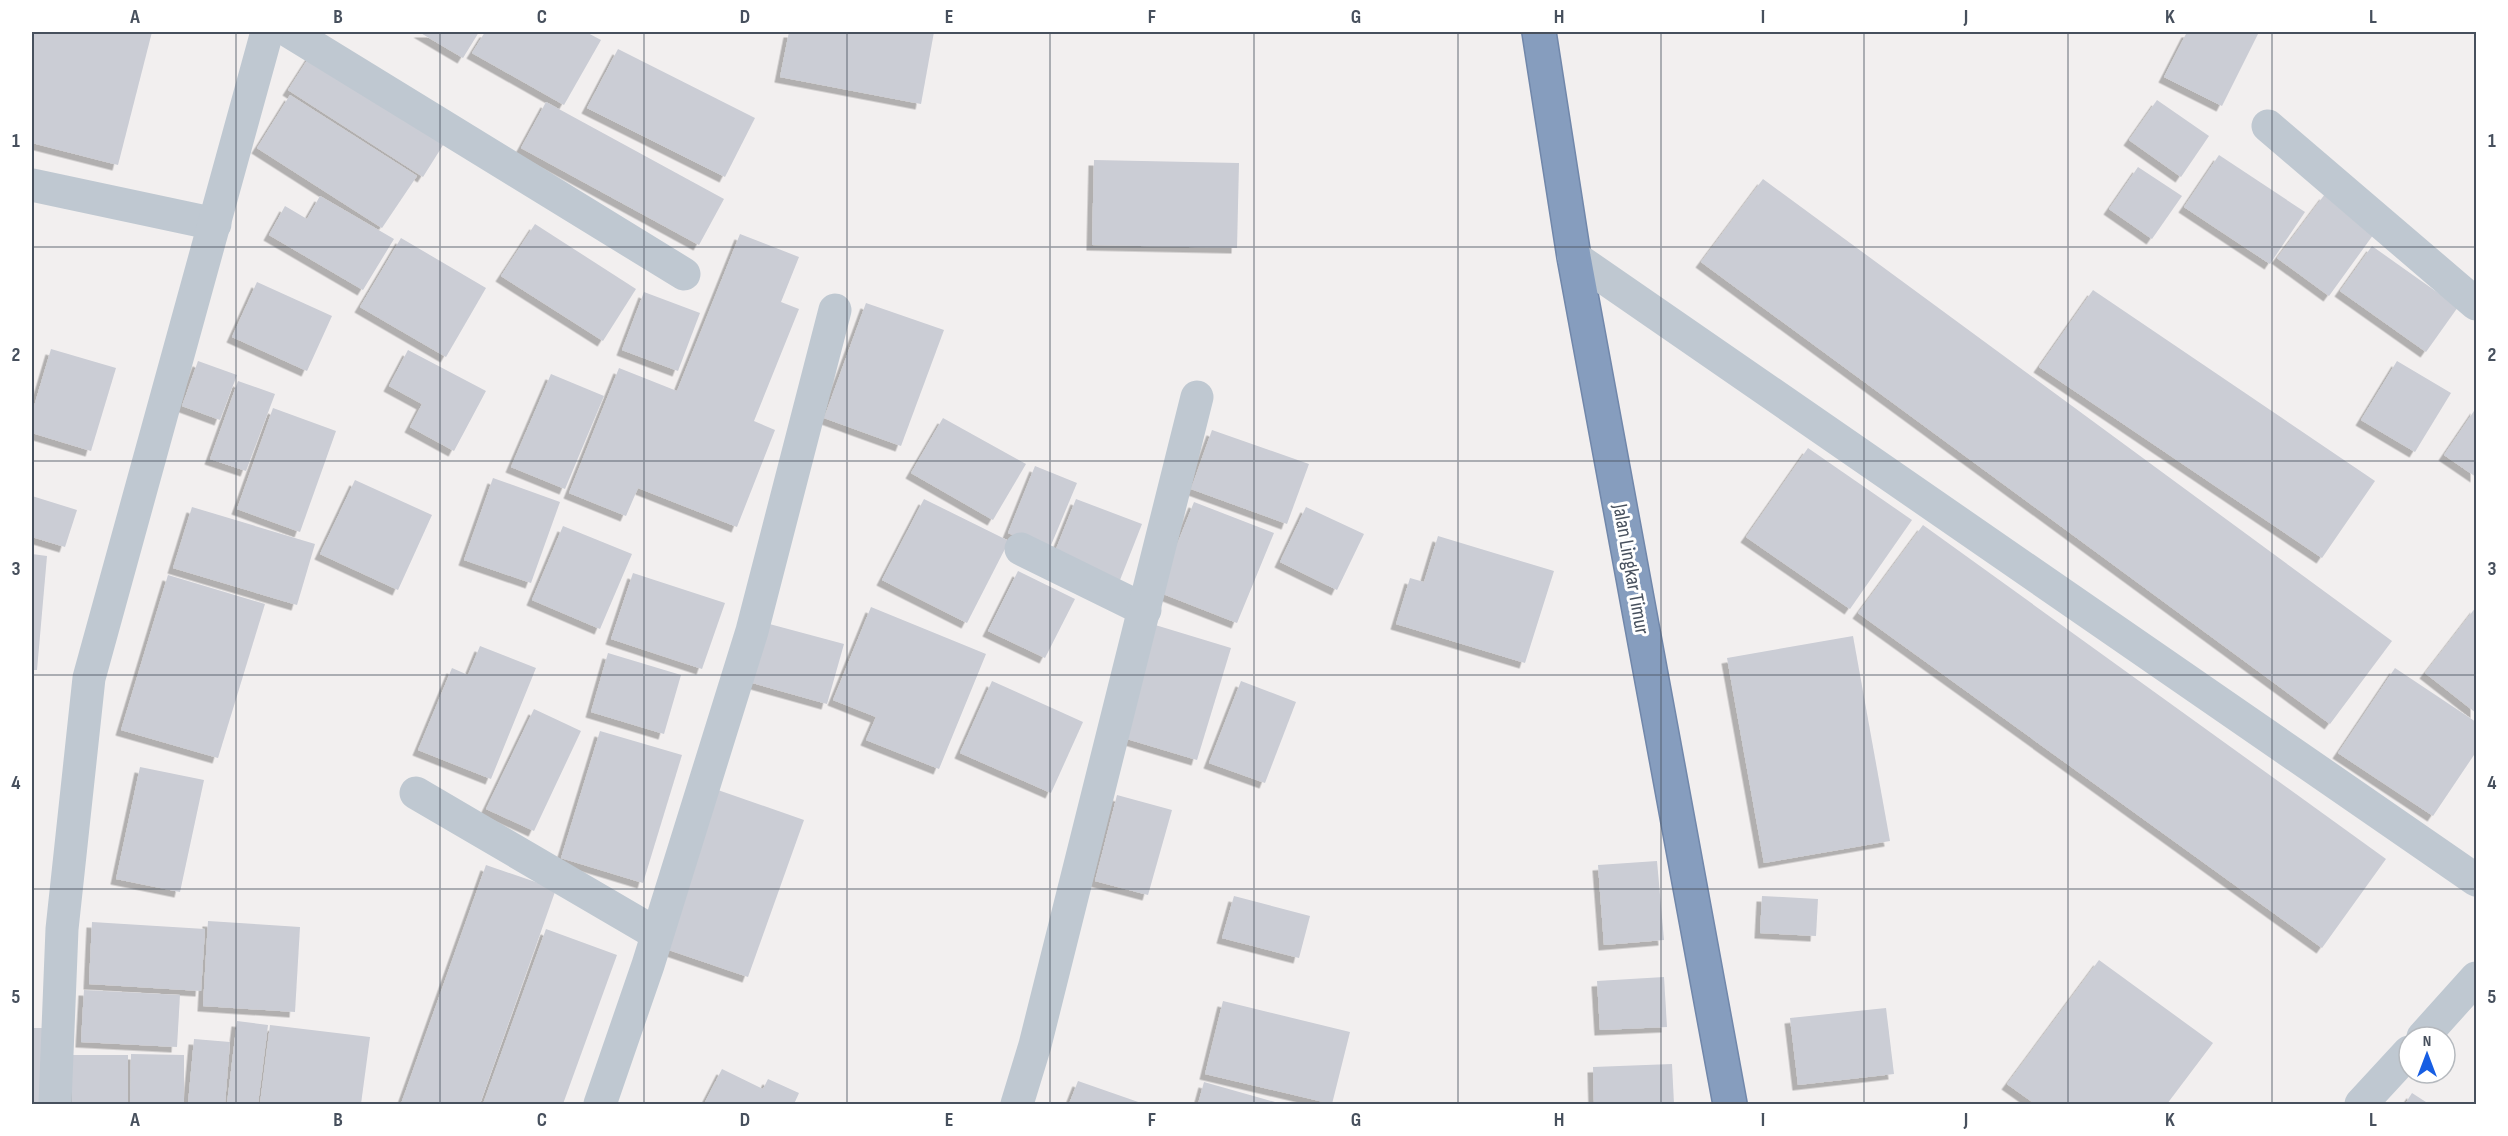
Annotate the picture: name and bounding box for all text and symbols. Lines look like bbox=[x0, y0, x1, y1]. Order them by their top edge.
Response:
text: A bbox=[129, 5, 140, 29]
text: B bbox=[333, 5, 343, 29]
text: C bbox=[537, 5, 547, 29]
text: D bbox=[740, 5, 750, 29]
text: E bbox=[945, 5, 953, 29]
text: F bbox=[1148, 5, 1156, 29]
text: G bbox=[1351, 5, 1361, 29]
text: H bbox=[1554, 5, 1564, 29]
text: I bbox=[1761, 5, 1765, 29]
text: J bbox=[1963, 5, 1968, 29]
text: K bbox=[2165, 5, 2175, 29]
text: L bbox=[2369, 5, 2377, 29]
text: 1 bbox=[12, 129, 20, 153]
text: 1 bbox=[2488, 129, 2496, 153]
text: 2 bbox=[12, 343, 20, 367]
text: 2 bbox=[2488, 343, 2496, 367]
street label: Jalan Lingkar Timur bbox=[1607, 501, 1655, 636]
text: 3 bbox=[12, 557, 21, 581]
text: 3 bbox=[2488, 557, 2497, 581]
text: 4 bbox=[11, 771, 21, 795]
text: 4 bbox=[2487, 771, 2497, 795]
text: 5 bbox=[12, 985, 21, 1009]
text: 5 bbox=[2488, 985, 2497, 1009]
north arrow bbox=[2397, 1025, 2457, 1085]
text: N bbox=[2423, 1032, 2431, 1051]
text: A bbox=[129, 1108, 140, 1132]
text: B bbox=[333, 1108, 343, 1132]
text: C bbox=[537, 1108, 547, 1132]
text: D bbox=[740, 1108, 750, 1132]
text: E bbox=[945, 1108, 953, 1132]
text: F bbox=[1148, 1108, 1156, 1132]
text: G bbox=[1351, 1108, 1361, 1132]
text: H bbox=[1554, 1108, 1564, 1132]
text: I bbox=[1761, 1108, 1765, 1132]
text: J bbox=[1963, 1108, 1968, 1132]
text: K bbox=[2165, 1108, 2175, 1132]
text: L bbox=[2369, 1108, 2377, 1132]

